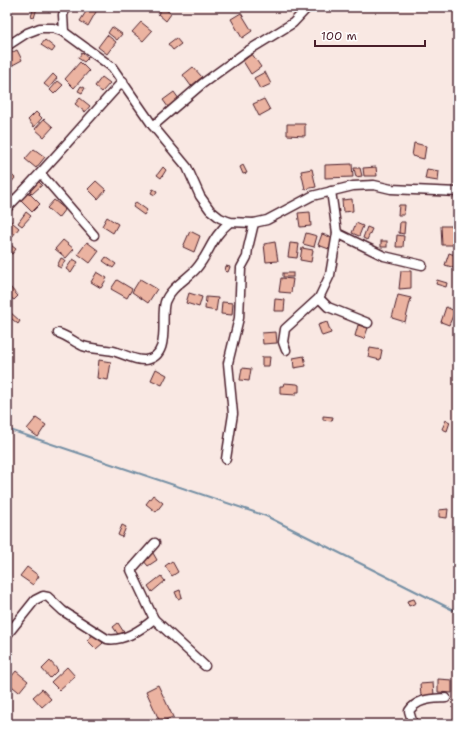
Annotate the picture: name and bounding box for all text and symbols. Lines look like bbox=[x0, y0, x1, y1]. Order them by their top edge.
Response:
scale bar bbox=[315, 22, 425, 48]
text: 100 m bbox=[321, 28, 357, 44]

